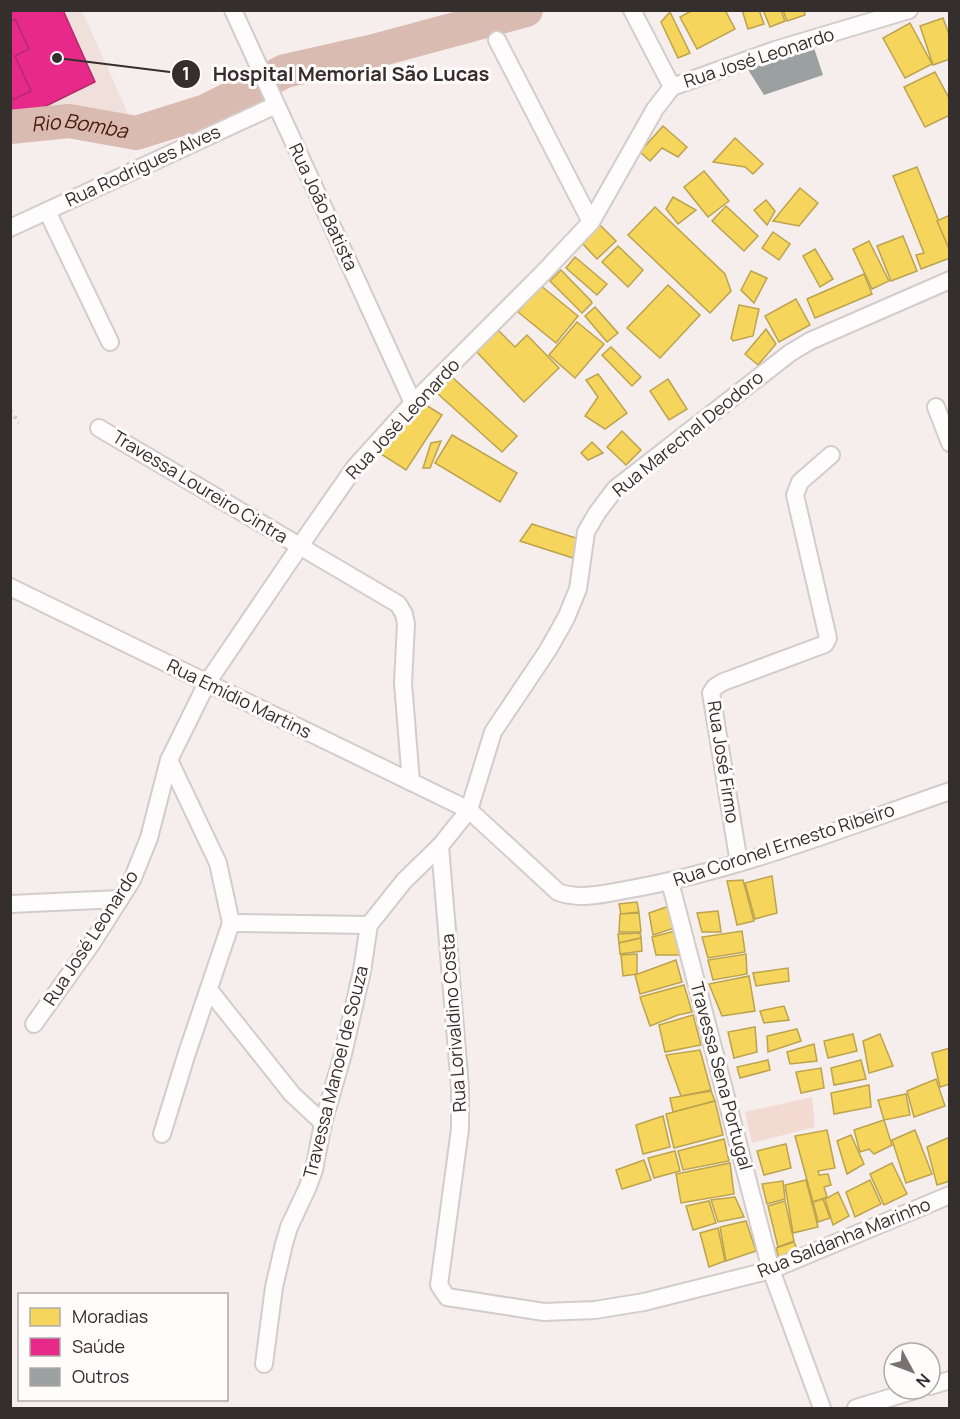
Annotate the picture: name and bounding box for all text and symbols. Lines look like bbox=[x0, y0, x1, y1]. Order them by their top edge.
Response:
street label: Rua José Leonardo bbox=[680, 21, 837, 93]
callout: Hospital Memorial São Lucas bbox=[171, 55, 501, 93]
text: Hospital Memorial São Lucas bbox=[213, 60, 490, 87]
text: 1 bbox=[182, 61, 190, 85]
water label: Rio Bomba bbox=[30, 106, 131, 144]
street label: Rua Rodrigues Alves bbox=[61, 119, 224, 212]
street label: Rua João Batista bbox=[284, 139, 364, 274]
street label: Rua José Leonardo bbox=[340, 353, 465, 484]
street label: Rua Marechal Deodoro bbox=[607, 365, 768, 502]
street label: Travessa Loureiro Cintra bbox=[108, 424, 293, 548]
street label: Rua Emídio Martins bbox=[163, 653, 316, 743]
street label: Rua José Firmo bbox=[702, 699, 746, 825]
street label: Rua Coronel Ernesto Ribeiro bbox=[670, 797, 897, 891]
street label: Rua José Leonardo bbox=[37, 865, 143, 1010]
street label: Rua Lorivaldino Costa bbox=[435, 933, 471, 1113]
street label: Travessa Manoel de Souza bbox=[297, 963, 373, 1181]
street label: Travessa Sena Portugal bbox=[685, 979, 759, 1172]
street label: Rua Saldanha Marinho bbox=[754, 1191, 934, 1283]
legend bbox=[18, 1293, 228, 1401]
text: Moradias bbox=[72, 1304, 148, 1328]
text: Saúde bbox=[72, 1334, 125, 1358]
north arrow bbox=[882, 1341, 942, 1401]
text: Outros bbox=[72, 1364, 129, 1388]
text: N bbox=[911, 1369, 935, 1392]

